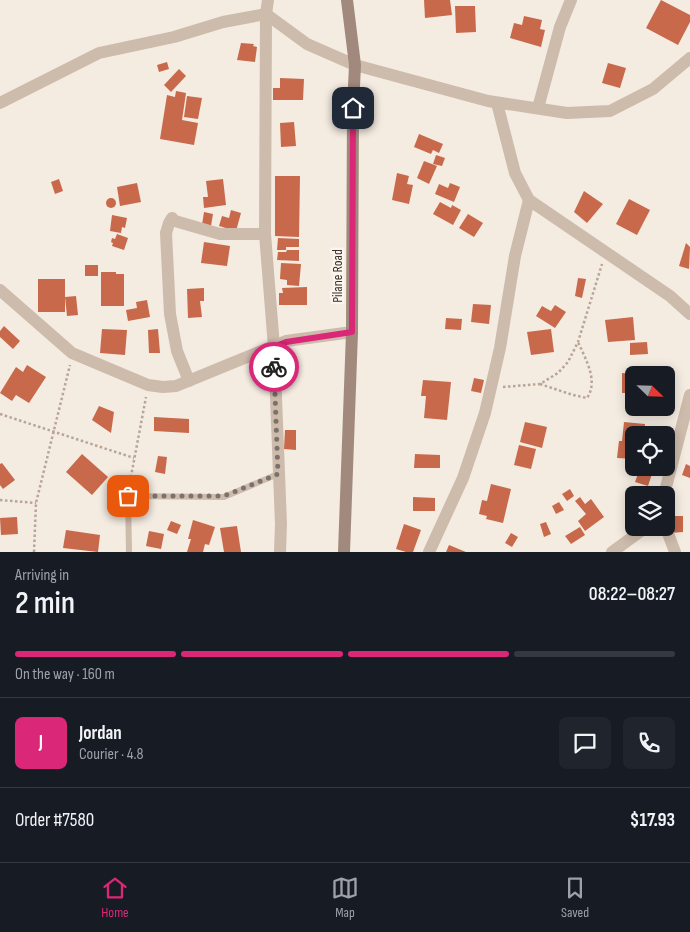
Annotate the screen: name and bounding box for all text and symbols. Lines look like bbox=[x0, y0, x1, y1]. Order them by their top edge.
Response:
pin bbox=[332, 87, 374, 129]
icon: home bbox=[339, 94, 367, 122]
street label: Pilane Road bbox=[329, 249, 346, 303]
courier bbox=[249, 342, 299, 392]
icon: bike bbox=[260, 353, 288, 381]
north arrow bbox=[625, 366, 675, 416]
map controls bbox=[625, 366, 675, 536]
button: locate bbox=[625, 426, 675, 476]
pin bbox=[107, 475, 149, 517]
icon: bag bbox=[114, 482, 142, 510]
button: layers bbox=[625, 486, 675, 536]
text: Arriving in bbox=[15, 566, 69, 585]
text: 08:22–08:27 bbox=[589, 583, 675, 606]
text: 2 min bbox=[15, 584, 75, 623]
text: On the way · 160 m bbox=[15, 665, 115, 684]
button: chat bbox=[559, 717, 611, 769]
button: phone bbox=[623, 717, 675, 769]
text: Jordan bbox=[79, 722, 122, 745]
text: J bbox=[39, 731, 43, 754]
text: Courier · 4.8 bbox=[79, 745, 143, 764]
text: Order #7580 bbox=[15, 809, 94, 832]
text: $17.93 bbox=[630, 809, 675, 832]
tab: Home bbox=[101, 874, 129, 921]
tab: Map bbox=[331, 874, 359, 921]
tab: Saved bbox=[561, 874, 589, 921]

